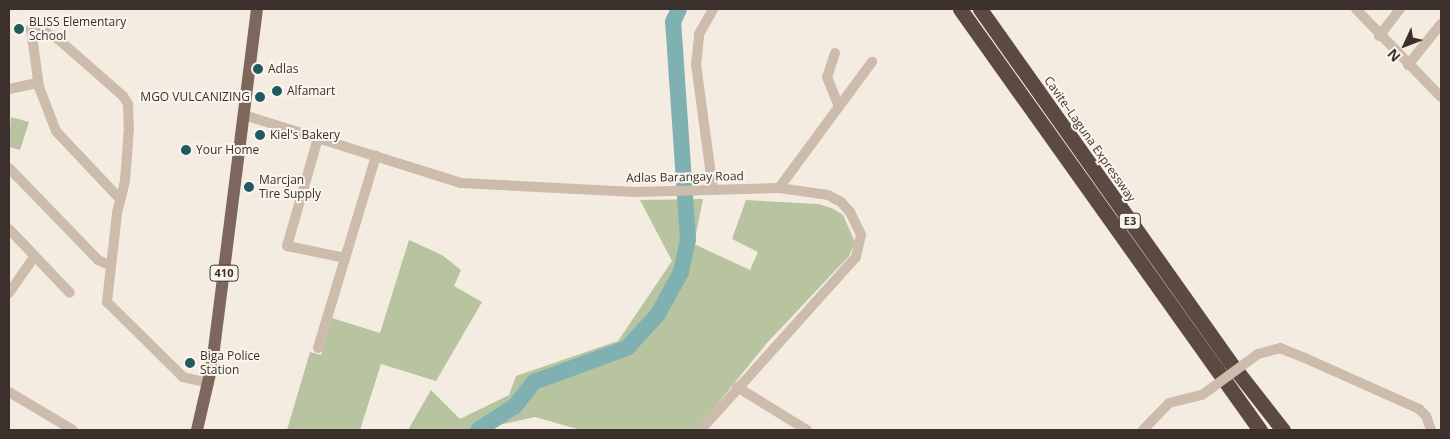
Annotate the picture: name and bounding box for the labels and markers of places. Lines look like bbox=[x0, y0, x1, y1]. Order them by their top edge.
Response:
place label: BLISS Elementary School bbox=[29, 15, 126, 43]
marker: BLISS Elementary School bbox=[13, 23, 25, 35]
place label: Adlas bbox=[268, 62, 298, 76]
marker: Adlas bbox=[252, 63, 264, 75]
place label: Alfamart bbox=[287, 84, 335, 98]
marker: Alfamart bbox=[271, 85, 283, 97]
place label: MGO VULCANIZING bbox=[140, 90, 250, 104]
marker: MGO VULCANIZING bbox=[254, 91, 266, 103]
place label: Kiel's Bakery bbox=[270, 128, 340, 142]
marker: Kiel's Bakery bbox=[254, 129, 266, 141]
place label: Your Home bbox=[196, 143, 259, 157]
marker: Your Home bbox=[180, 144, 192, 156]
place label: Marcjan Tire Supply bbox=[259, 173, 321, 201]
marker: Marcjan Tire Supply bbox=[243, 181, 255, 193]
place label: Biga Police Station bbox=[200, 349, 260, 377]
marker: Biga Police Station bbox=[184, 357, 196, 369]

